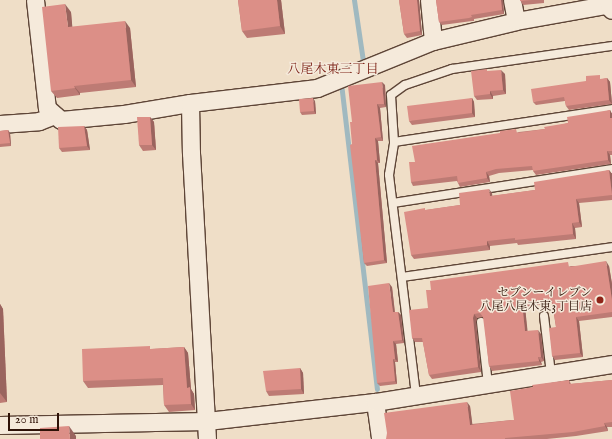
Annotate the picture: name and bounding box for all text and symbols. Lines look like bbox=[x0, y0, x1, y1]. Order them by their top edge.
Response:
district label: 八尾木東三丁目 bbox=[288, 62, 378, 78]
place label: セブンーイレブン 八尾八尾木東3丁目店 bbox=[480, 286, 592, 314]
marker: セブンーイレブン 八尾八尾木東3丁目店 bbox=[595, 295, 605, 305]
scale bar bbox=[10, 405, 61, 431]
text: 20 m bbox=[15, 412, 38, 427]

